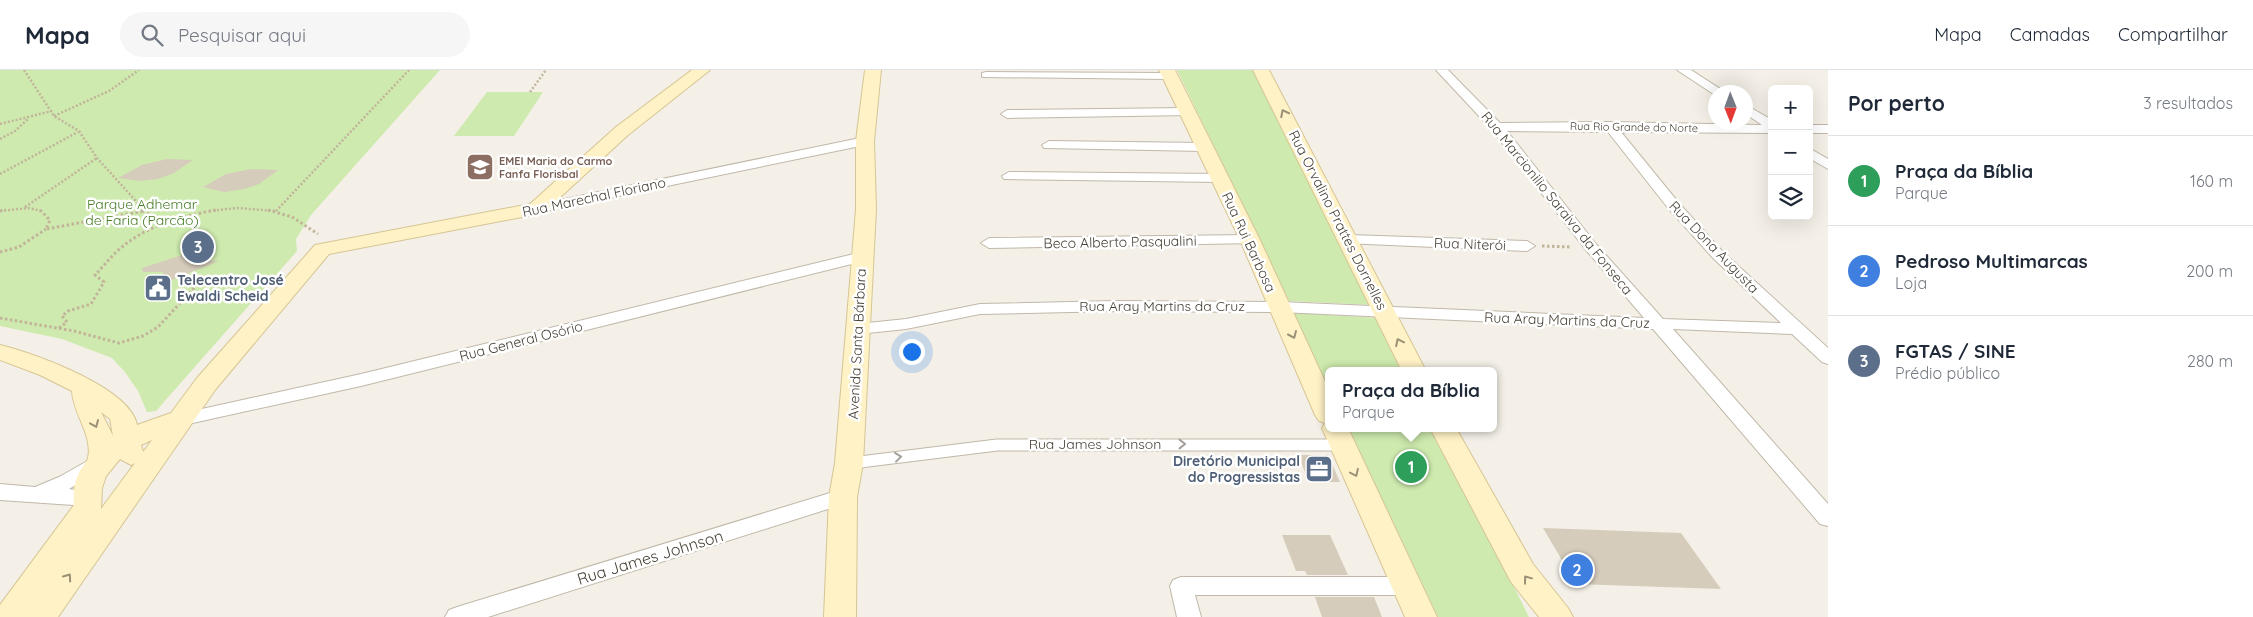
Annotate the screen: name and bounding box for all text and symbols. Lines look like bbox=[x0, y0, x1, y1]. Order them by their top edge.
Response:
search box bbox=[120, 12, 470, 57]
text: Mapa bbox=[25, 20, 90, 50]
icon: search bbox=[138, 21, 166, 49]
text: Pesquisar aqui bbox=[178, 23, 306, 47]
text: Mapa bbox=[1934, 23, 1982, 46]
text: Camadas bbox=[2010, 23, 2090, 46]
text: Compartilhar bbox=[2118, 23, 2228, 46]
north arrow bbox=[1708, 85, 1753, 130]
map controls bbox=[1768, 85, 1813, 220]
button: + bbox=[1768, 85, 1813, 130]
text: Por perto bbox=[1848, 90, 1945, 116]
text: 3 resultados bbox=[2143, 93, 2233, 113]
street label: Rua Marcionilio Saraiva da Fonseca bbox=[1477, 108, 1637, 298]
one-way arrow bbox=[1280, 109, 1290, 118]
street label: Rua Rio Grande do Norte bbox=[1570, 119, 1698, 135]
street label: Rua Orvalino Prattes Dornelles bbox=[1285, 127, 1391, 313]
button: − bbox=[1768, 130, 1813, 175]
school or university icon: EMEI Maria do Carmo Fanfa Florisbal bbox=[465, 152, 495, 182]
place label: EMEI Maria do Carmo Fanfa Florisbal bbox=[499, 154, 613, 181]
text: Praça da Bíblia bbox=[1895, 159, 2033, 183]
text: 1 bbox=[1861, 171, 1867, 191]
text: 160 m bbox=[2190, 171, 2233, 191]
street label: Rua Marechal Floriano bbox=[521, 173, 667, 221]
button: layers bbox=[1768, 175, 1813, 220]
text: Parque bbox=[1895, 183, 1948, 203]
street label: Rua Rui Barbosa bbox=[1218, 189, 1280, 295]
park label: Parque Adhemar de Faria (Parcão) bbox=[85, 195, 199, 229]
street label: Rua Dona Augusta bbox=[1665, 197, 1763, 297]
pin: 3 bbox=[182, 228, 214, 266]
street label: Beco Alberto Pasqualini bbox=[1043, 232, 1197, 252]
street label: Rua Niterói bbox=[1434, 234, 1506, 254]
text: Pedroso Multimarcas bbox=[1895, 249, 2088, 273]
text: 2 bbox=[1859, 261, 1869, 281]
text: 200 m bbox=[2186, 261, 2233, 281]
street label: Avenida Santa Bárbara bbox=[844, 268, 870, 420]
place label: Telecentro José Ewaldi Scheid bbox=[177, 271, 284, 305]
public building icon: Telecentro José Ewaldi Scheid bbox=[143, 273, 173, 303]
text: Loja bbox=[1895, 273, 1927, 293]
street label: Rua Aray Martins da Cruz bbox=[1079, 297, 1245, 315]
street label: Rua Aray Martins da Cruz bbox=[1484, 308, 1650, 332]
street label: Rua General Osório bbox=[457, 317, 585, 365]
one-way arrow bbox=[1286, 330, 1297, 339]
one-way arrow bbox=[1395, 338, 1406, 347]
your location bbox=[899, 339, 925, 365]
text: FGTAS / SINE bbox=[1895, 339, 2016, 363]
text: 3 bbox=[1860, 351, 1868, 371]
text: 280 m bbox=[2187, 351, 2233, 371]
text: Prédio público bbox=[1895, 363, 2000, 383]
popup bbox=[1325, 367, 1497, 432]
text: Praça da Bíblia bbox=[1342, 378, 1480, 402]
text: Parque bbox=[1342, 402, 1395, 422]
one-way arrow bbox=[88, 419, 99, 428]
street label: Rua James Johnson bbox=[1029, 435, 1161, 453]
one-way arrow bbox=[1178, 439, 1186, 449]
pin: 1 bbox=[1395, 448, 1427, 486]
one-way arrow bbox=[894, 452, 902, 463]
place label: Diretório Municipal do Progressistas bbox=[1173, 452, 1300, 486]
office icon: Diretório Municipal do Progressistas bbox=[1304, 454, 1334, 484]
one-way arrow bbox=[1348, 468, 1359, 477]
street label: Rua James Johnson bbox=[575, 525, 725, 589]
pin: 2 bbox=[1561, 551, 1593, 589]
one-way arrow bbox=[63, 574, 71, 583]
one-way arrow bbox=[1524, 576, 1532, 585]

